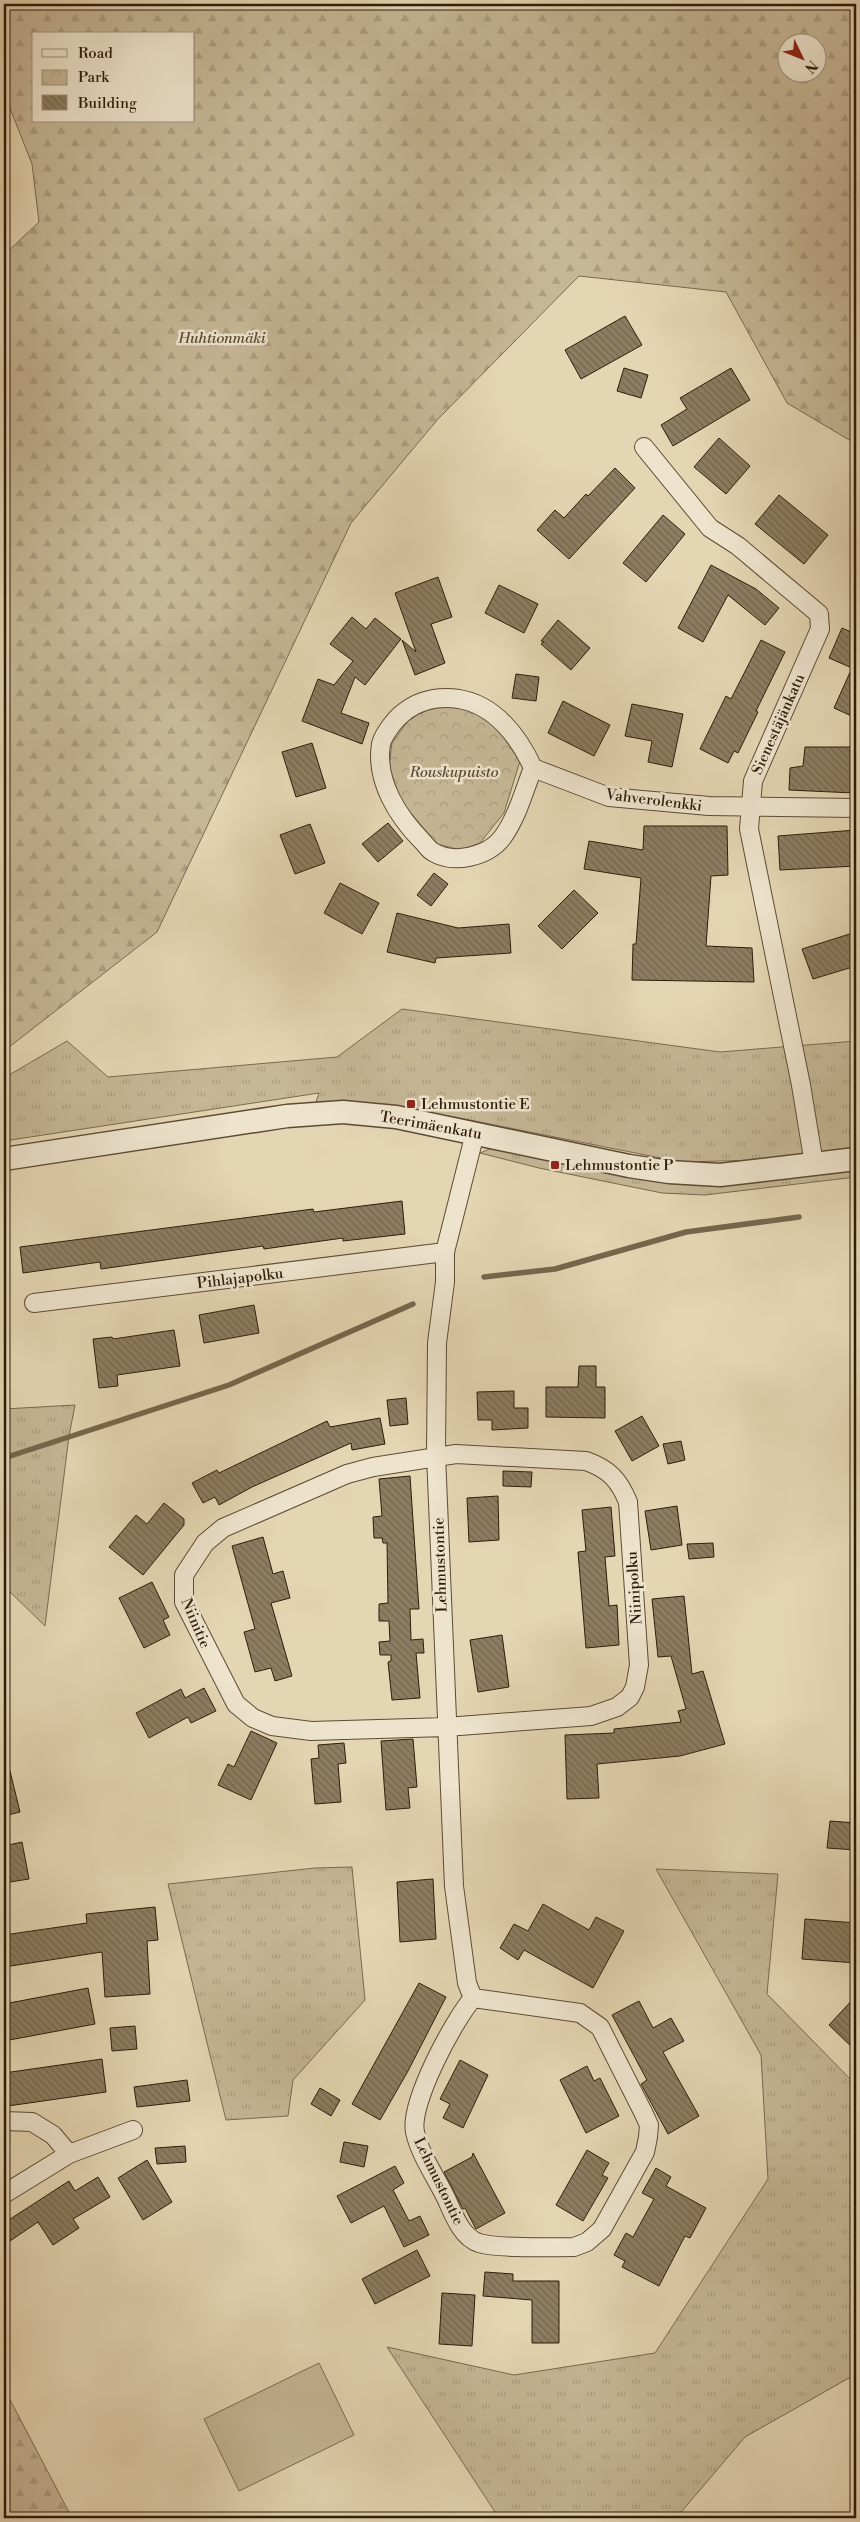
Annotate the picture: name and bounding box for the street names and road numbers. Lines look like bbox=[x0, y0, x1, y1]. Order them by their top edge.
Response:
street label: Sienestäjänkatu bbox=[748, 670, 809, 778]
street label: Vahverolenkki bbox=[604, 785, 703, 816]
street label: Teerimäenkatu bbox=[378, 1107, 484, 1144]
street label: Pihlajapolku bbox=[196, 1264, 285, 1293]
street label: Lehmustontie bbox=[429, 1517, 452, 1613]
street label: Niinipolku bbox=[622, 1550, 647, 1625]
street label: Niinitie bbox=[177, 1595, 215, 1651]
street label: Lehmustontie bbox=[409, 2134, 468, 2228]

